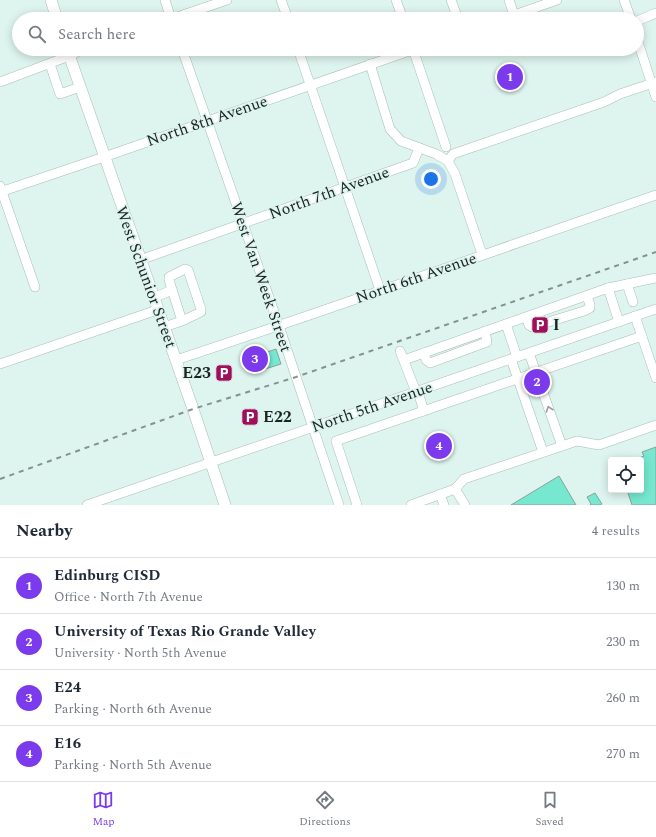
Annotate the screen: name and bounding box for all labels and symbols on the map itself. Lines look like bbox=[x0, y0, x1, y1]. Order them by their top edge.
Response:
pin: 1 bbox=[497, 62, 523, 92]
street label: North 8th Avenue bbox=[143, 89, 271, 153]
street label: North 7th Avenue bbox=[265, 160, 393, 226]
your location bbox=[421, 169, 441, 189]
street label: West Van Week Street bbox=[224, 199, 298, 356]
street label: West Schunior Street bbox=[109, 203, 183, 352]
street label: North 6th Avenue bbox=[352, 246, 480, 310]
place label: I bbox=[553, 313, 560, 337]
parking icon: I bbox=[530, 315, 550, 335]
pin: 3 bbox=[242, 344, 268, 374]
place label: E23 bbox=[182, 361, 211, 385]
parking icon: E23 bbox=[214, 363, 234, 383]
pin: 2 bbox=[524, 367, 550, 397]
street label: North 5th Avenue bbox=[308, 375, 436, 439]
place label: E22 bbox=[263, 405, 292, 429]
one-way arrow bbox=[545, 406, 554, 413]
parking icon: E22 bbox=[240, 407, 260, 427]
pin: 4 bbox=[426, 431, 452, 461]

